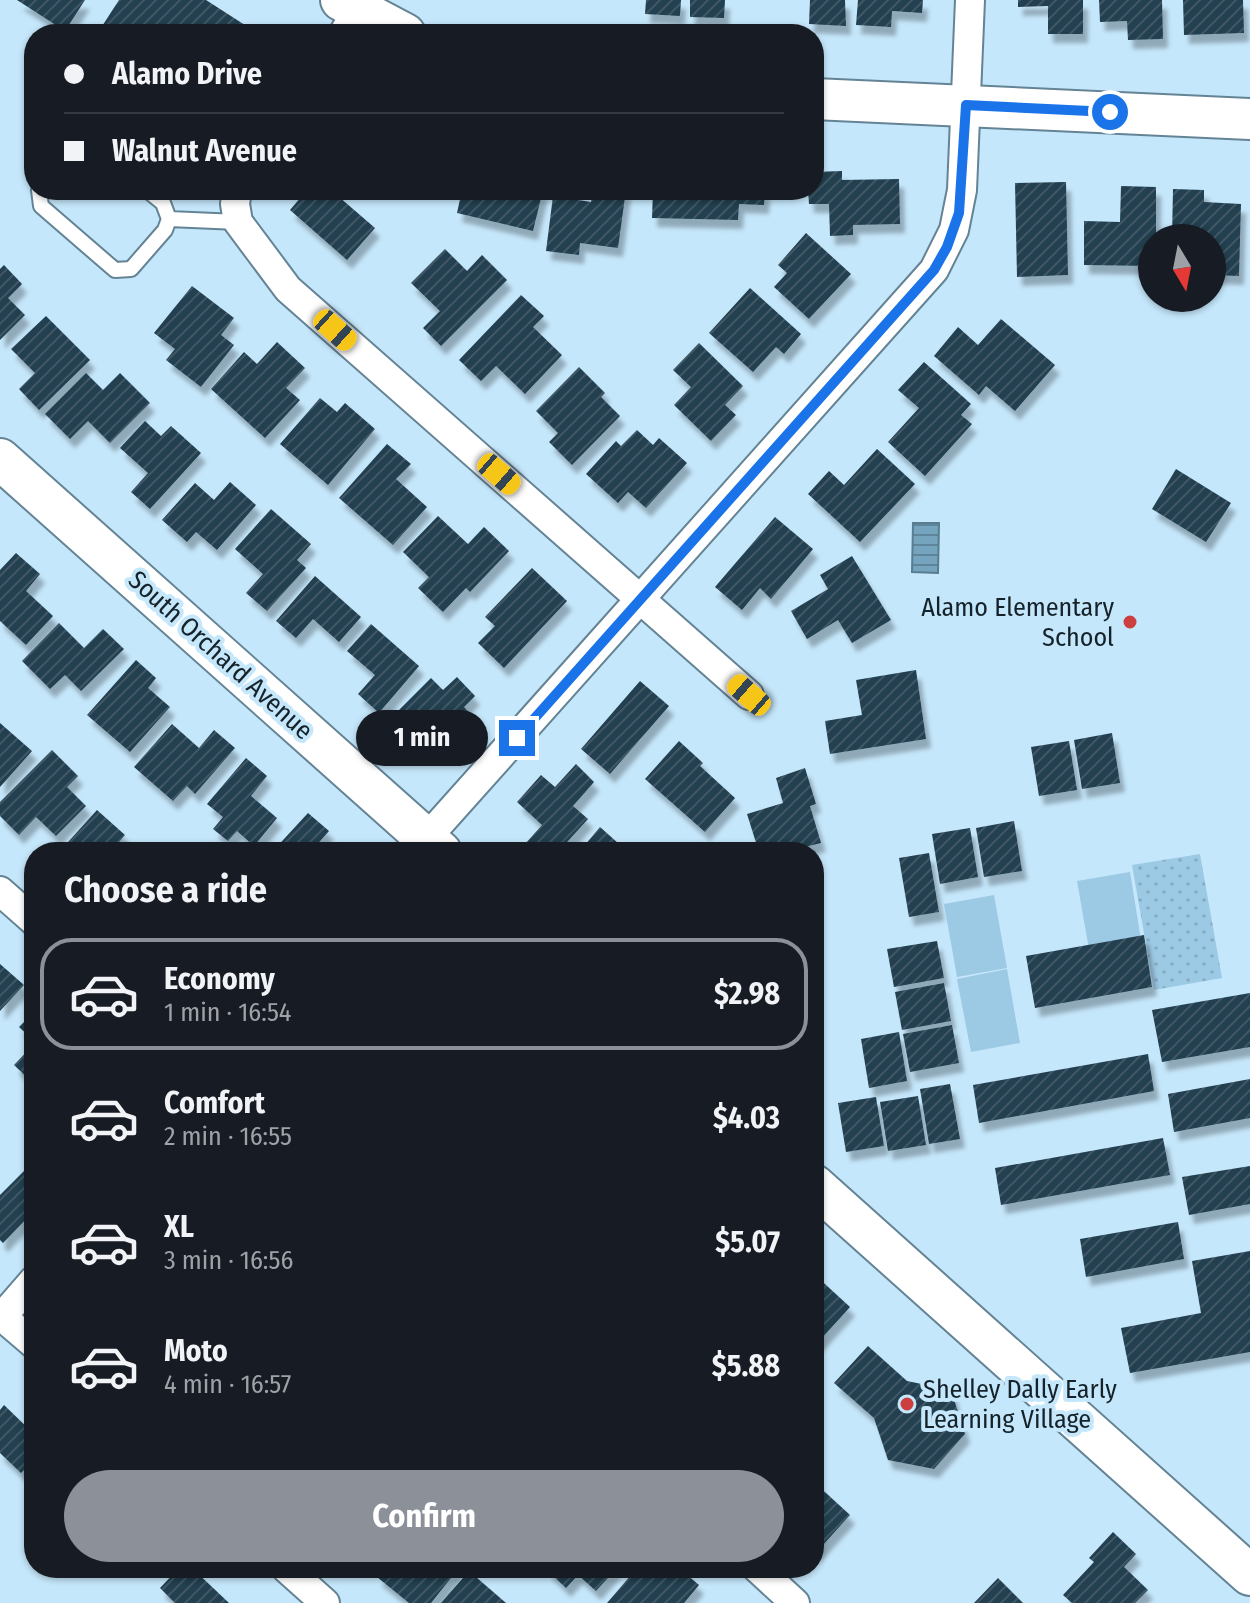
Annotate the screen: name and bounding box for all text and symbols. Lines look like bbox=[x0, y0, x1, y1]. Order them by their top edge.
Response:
text: Alamo Drive bbox=[112, 56, 262, 92]
route start bbox=[1092, 94, 1128, 130]
text: Walnut Avenue bbox=[112, 133, 297, 169]
north arrow bbox=[1138, 224, 1226, 312]
map controls bbox=[1138, 224, 1226, 312]
car bbox=[309, 305, 361, 355]
car bbox=[473, 449, 525, 499]
street label: South Orchard Avenue bbox=[122, 564, 319, 746]
place label: Alamo Elementary School bbox=[921, 592, 1114, 653]
marker: Alamo Elementary School bbox=[1121, 613, 1139, 631]
car bbox=[723, 670, 775, 720]
callout: 1 min bbox=[357, 710, 489, 766]
route end bbox=[499, 720, 535, 756]
text: 1 min bbox=[394, 722, 450, 753]
text: Choose a ride bbox=[64, 868, 267, 912]
icon: car bbox=[68, 958, 140, 1030]
text: Economy bbox=[164, 961, 275, 997]
text: $2.98 bbox=[714, 976, 780, 1012]
text: 1 min · 16:54 bbox=[164, 997, 291, 1028]
icon: car bbox=[68, 1082, 140, 1154]
text: Comfort bbox=[164, 1085, 265, 1121]
text: $4.03 bbox=[713, 1100, 780, 1136]
text: 2 min · 16:55 bbox=[164, 1121, 292, 1152]
icon: car bbox=[68, 1206, 140, 1278]
text: XL bbox=[164, 1209, 194, 1245]
text: $5.07 bbox=[715, 1224, 780, 1260]
text: 3 min · 16:56 bbox=[164, 1245, 293, 1276]
icon: car bbox=[68, 1330, 140, 1402]
text: Moto bbox=[164, 1333, 228, 1369]
text: $5.88 bbox=[712, 1348, 780, 1384]
text: 4 min · 16:57 bbox=[164, 1369, 291, 1400]
place label: Shelley Dally Early Learning Village bbox=[923, 1374, 1117, 1435]
marker: Shelley Dally Early Learning Village bbox=[898, 1395, 916, 1413]
button: Confirm bbox=[64, 1470, 784, 1562]

